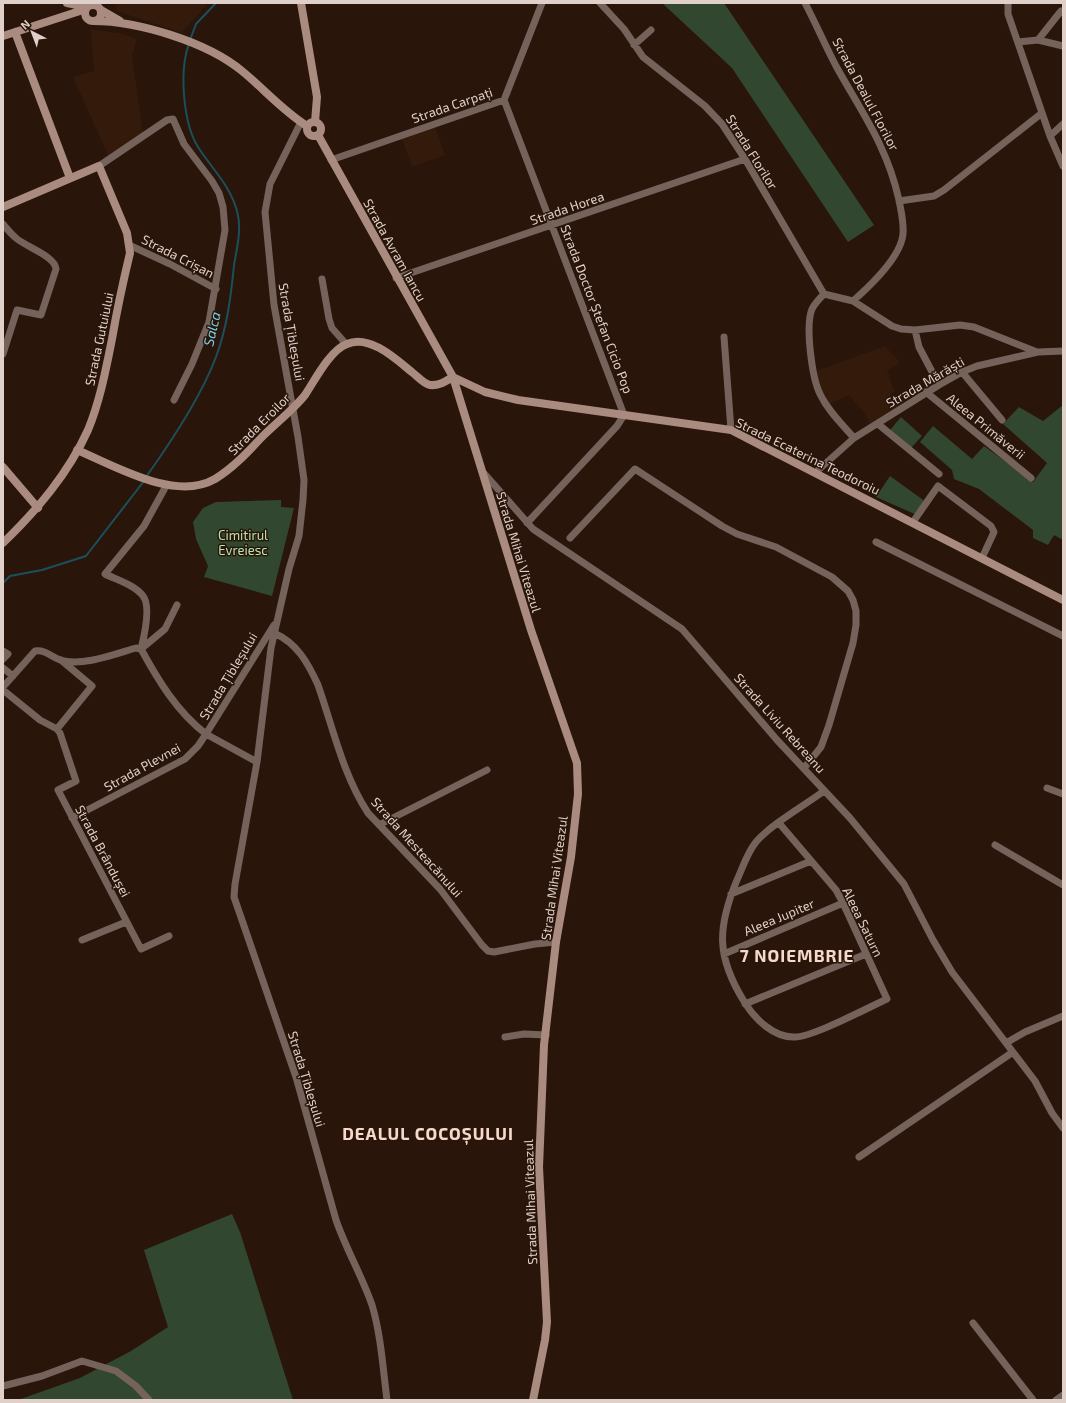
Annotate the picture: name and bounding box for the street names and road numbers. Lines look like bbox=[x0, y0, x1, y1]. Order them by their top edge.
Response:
street label: Strada Dealul Florilor bbox=[829, 35, 903, 153]
street label: Strada Carpați bbox=[409, 84, 495, 127]
street label: Strada Florilor bbox=[723, 112, 781, 192]
street label: Strada Horea bbox=[528, 188, 606, 228]
street label: Strada Avram Iancu bbox=[360, 196, 430, 304]
street label: Strada Doctor Ștefan Cicio Pop bbox=[556, 222, 637, 396]
street label: Strada Crișan bbox=[139, 231, 217, 282]
street label: Strada Țibleșului bbox=[275, 282, 308, 382]
street label: Strada Gutuiului bbox=[81, 291, 117, 387]
street label: Strada Mărăști bbox=[883, 353, 967, 412]
street label: Strada Eroilor bbox=[225, 390, 293, 458]
street label: Aleea Primăverii bbox=[944, 390, 1028, 462]
street label: Strada Ecaterina Teodoroiu bbox=[733, 414, 883, 498]
street label: Strada Mihai Viteazul bbox=[493, 490, 545, 614]
street label: Strada Țibleșului bbox=[196, 629, 261, 723]
street label: Strada Liviu Rebreanu bbox=[731, 670, 829, 776]
street label: Strada Plevnei bbox=[101, 739, 183, 795]
street label: Strada Mesteacănului bbox=[368, 794, 466, 900]
street label: Strada Brândușei bbox=[71, 802, 134, 900]
street label: Strada Mihai Viteazul bbox=[537, 815, 571, 941]
street label: Aleea Saturn bbox=[839, 885, 887, 959]
street label: Aleea Jupiter bbox=[741, 895, 817, 939]
street label: Strada Țibleșului bbox=[284, 1029, 329, 1129]
street label: Strada Mihai Viteazul bbox=[520, 1139, 540, 1265]

